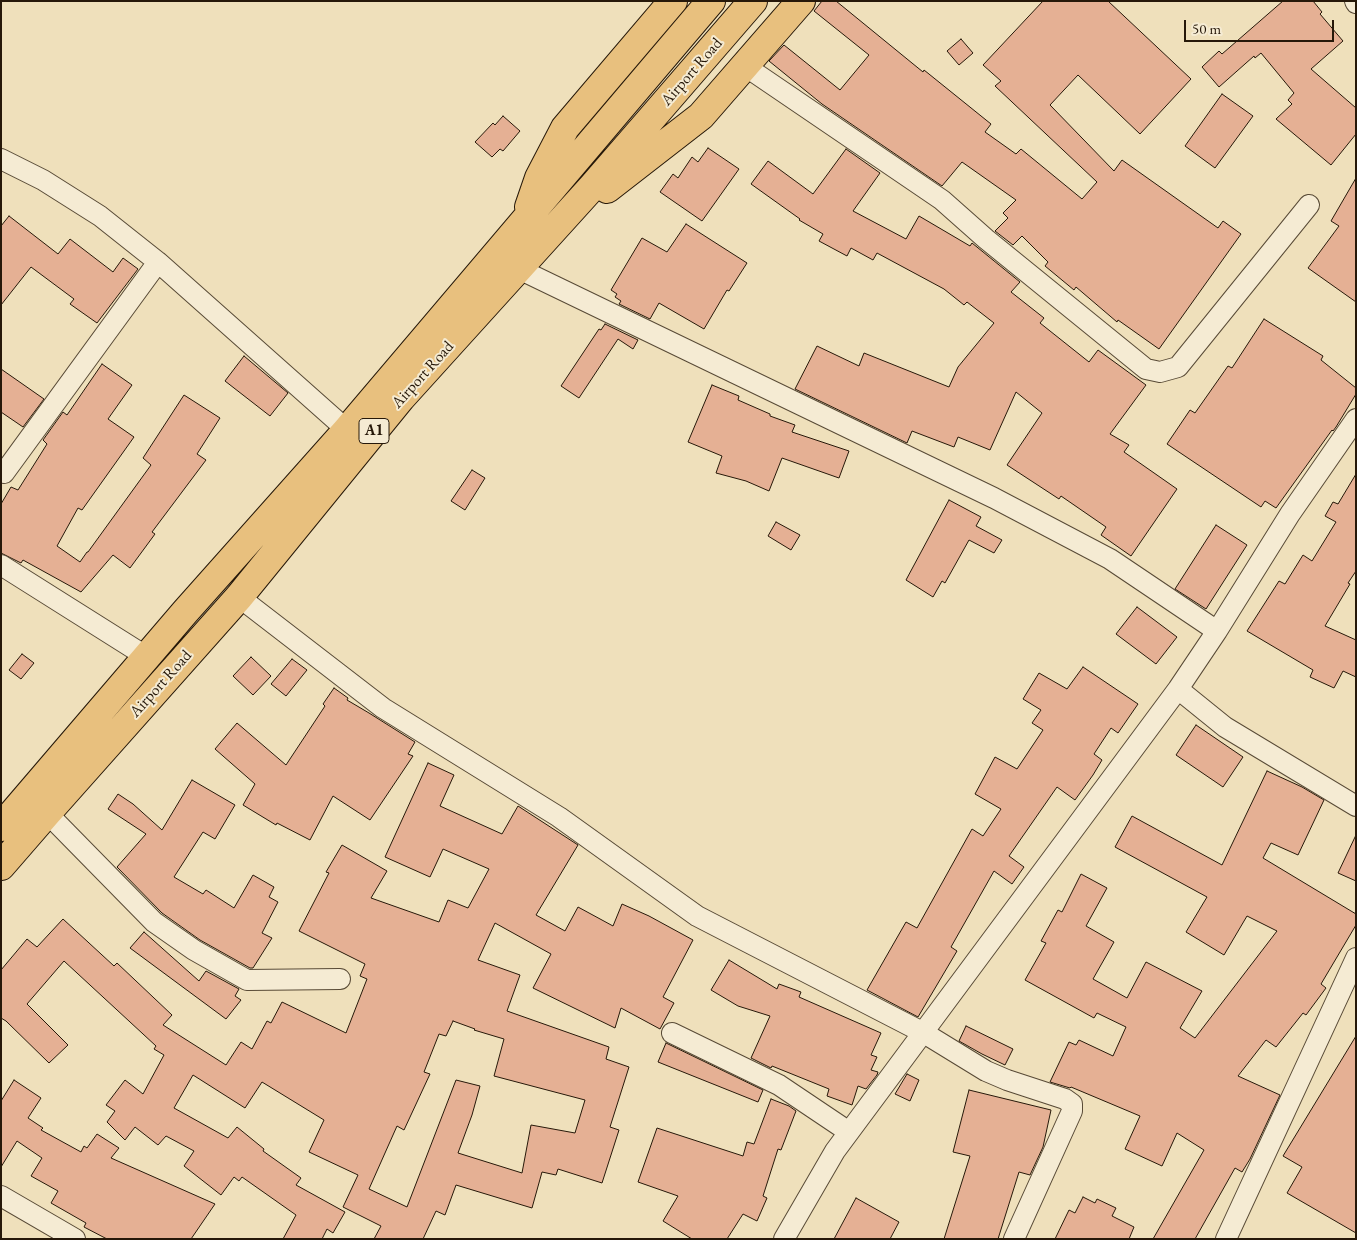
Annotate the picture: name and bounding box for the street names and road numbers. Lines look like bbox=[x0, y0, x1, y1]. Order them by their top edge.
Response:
street label: Airport Road bbox=[657, 34, 727, 110]
street label: Airport Road bbox=[388, 338, 458, 412]
road number: A1 bbox=[359, 418, 389, 444]
street label: Airport Road bbox=[126, 647, 196, 721]

